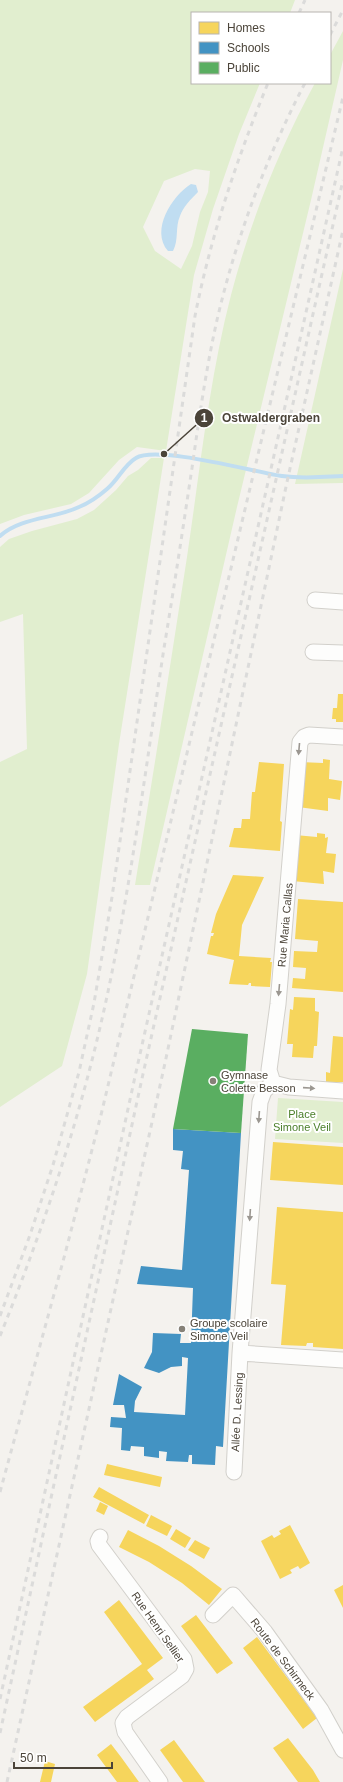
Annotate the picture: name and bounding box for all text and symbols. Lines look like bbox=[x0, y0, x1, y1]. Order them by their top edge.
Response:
legend bbox=[191, 12, 331, 84]
text: Homes bbox=[227, 21, 265, 35]
text: Schools bbox=[227, 41, 270, 55]
text: Public bbox=[227, 61, 260, 75]
callout: Ostwaldergraben bbox=[194, 406, 328, 430]
text: 1 bbox=[201, 411, 208, 425]
text: Ostwaldergraben bbox=[222, 411, 320, 425]
one-way arrow bbox=[296, 743, 303, 755]
street label: Rue Maria Callas bbox=[275, 882, 295, 968]
one-way arrow bbox=[276, 984, 282, 996]
place label: Gymnase Colette Besson bbox=[221, 1069, 296, 1094]
marker: Gymnase Colette Besson bbox=[208, 1076, 218, 1086]
one-way arrow bbox=[303, 1085, 315, 1092]
park label: Place Simone Veil bbox=[273, 1108, 331, 1133]
one-way arrow bbox=[255, 1111, 262, 1123]
one-way arrow bbox=[246, 1209, 253, 1221]
place label: Groupe scolaire Simone Veil bbox=[190, 1317, 268, 1342]
marker: Groupe scolaire Simone Veil bbox=[177, 1324, 187, 1334]
street label: Allée D. Lessing bbox=[229, 1372, 245, 1452]
street label: Rue Henri Sellier bbox=[129, 1589, 187, 1665]
street label: Route de Schirmeck bbox=[248, 1616, 318, 1703]
scale bar bbox=[14, 1744, 112, 1770]
text: 50 m bbox=[20, 1751, 47, 1765]

